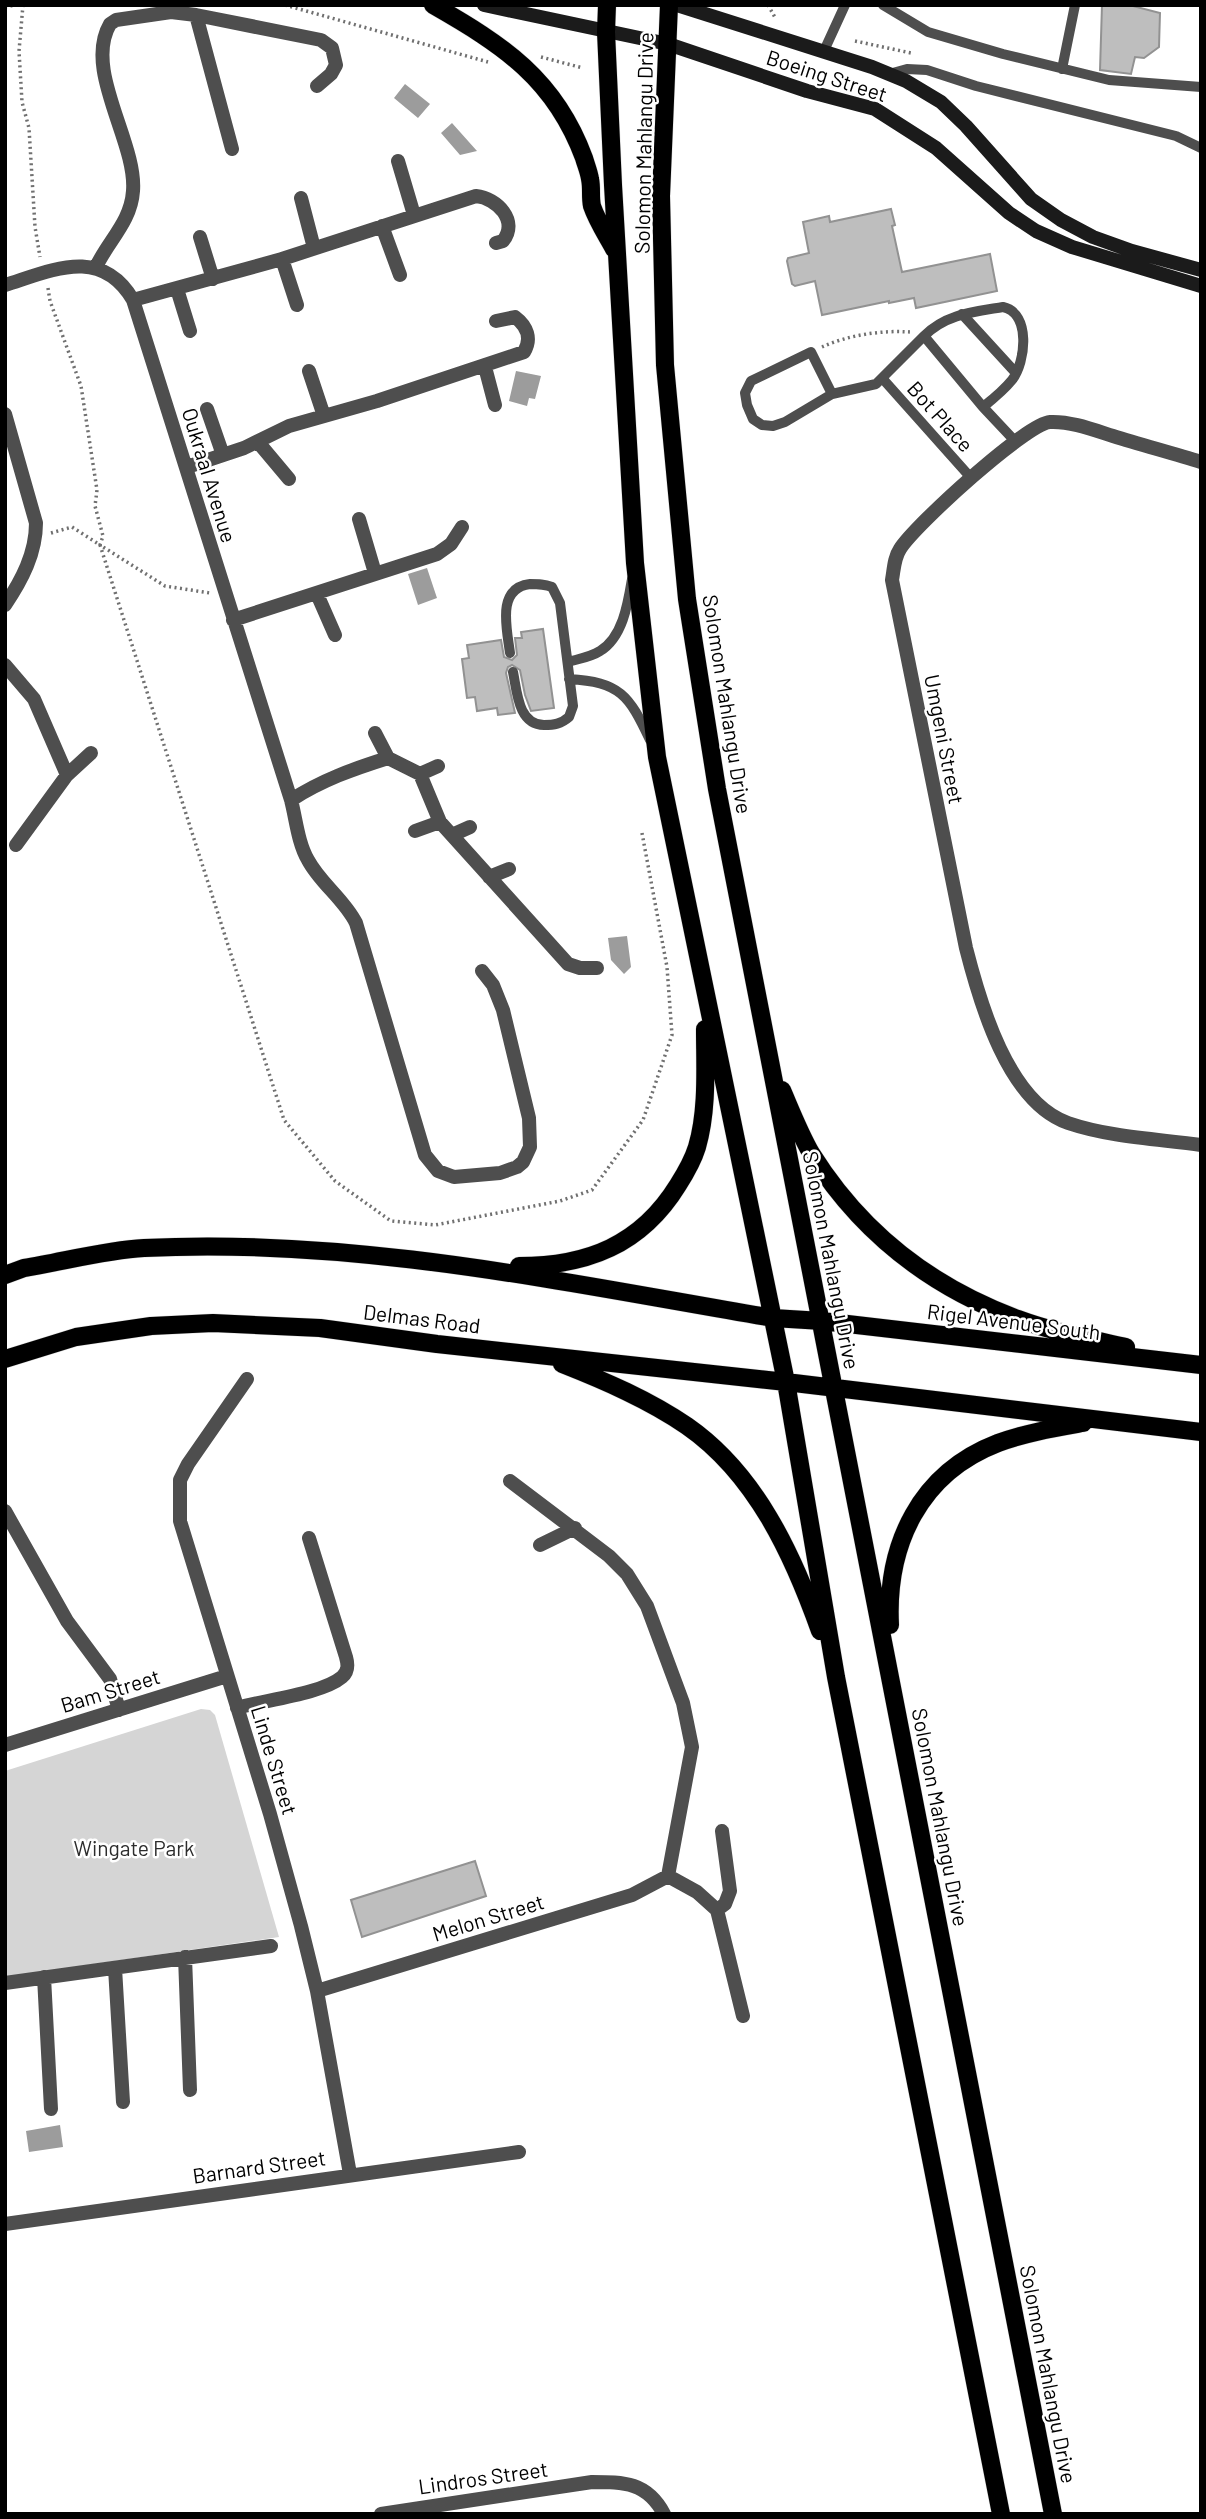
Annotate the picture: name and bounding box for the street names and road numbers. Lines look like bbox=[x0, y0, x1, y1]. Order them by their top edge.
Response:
street label: Solomon Mahlangu Drive bbox=[629, 32, 657, 254]
street label: Boeing Street bbox=[764, 44, 890, 106]
street label: Bot Place bbox=[903, 376, 979, 456]
street label: Oukraal Avenue bbox=[178, 405, 242, 545]
street label: Solomon Mahlangu Drive bbox=[698, 593, 758, 815]
street label: Umgeni Street bbox=[920, 672, 970, 806]
street label: Solomon Mahlangu Drive bbox=[799, 1149, 865, 1371]
street label: Delmas Road bbox=[362, 1298, 482, 1338]
street label: Rigel Avenue South bbox=[926, 1298, 1102, 1344]
street label: Bam Street bbox=[57, 1663, 163, 1717]
street label: Linde Street bbox=[247, 1702, 303, 1818]
street label: Solomon Mahlangu Drive bbox=[908, 1706, 974, 1928]
street label: Melon Street bbox=[429, 1888, 547, 1946]
street label: Barnard Street bbox=[191, 2144, 327, 2188]
street label: Solomon Mahlangu Drive bbox=[1016, 2263, 1082, 2485]
street label: Lindros Street bbox=[417, 2456, 549, 2498]

